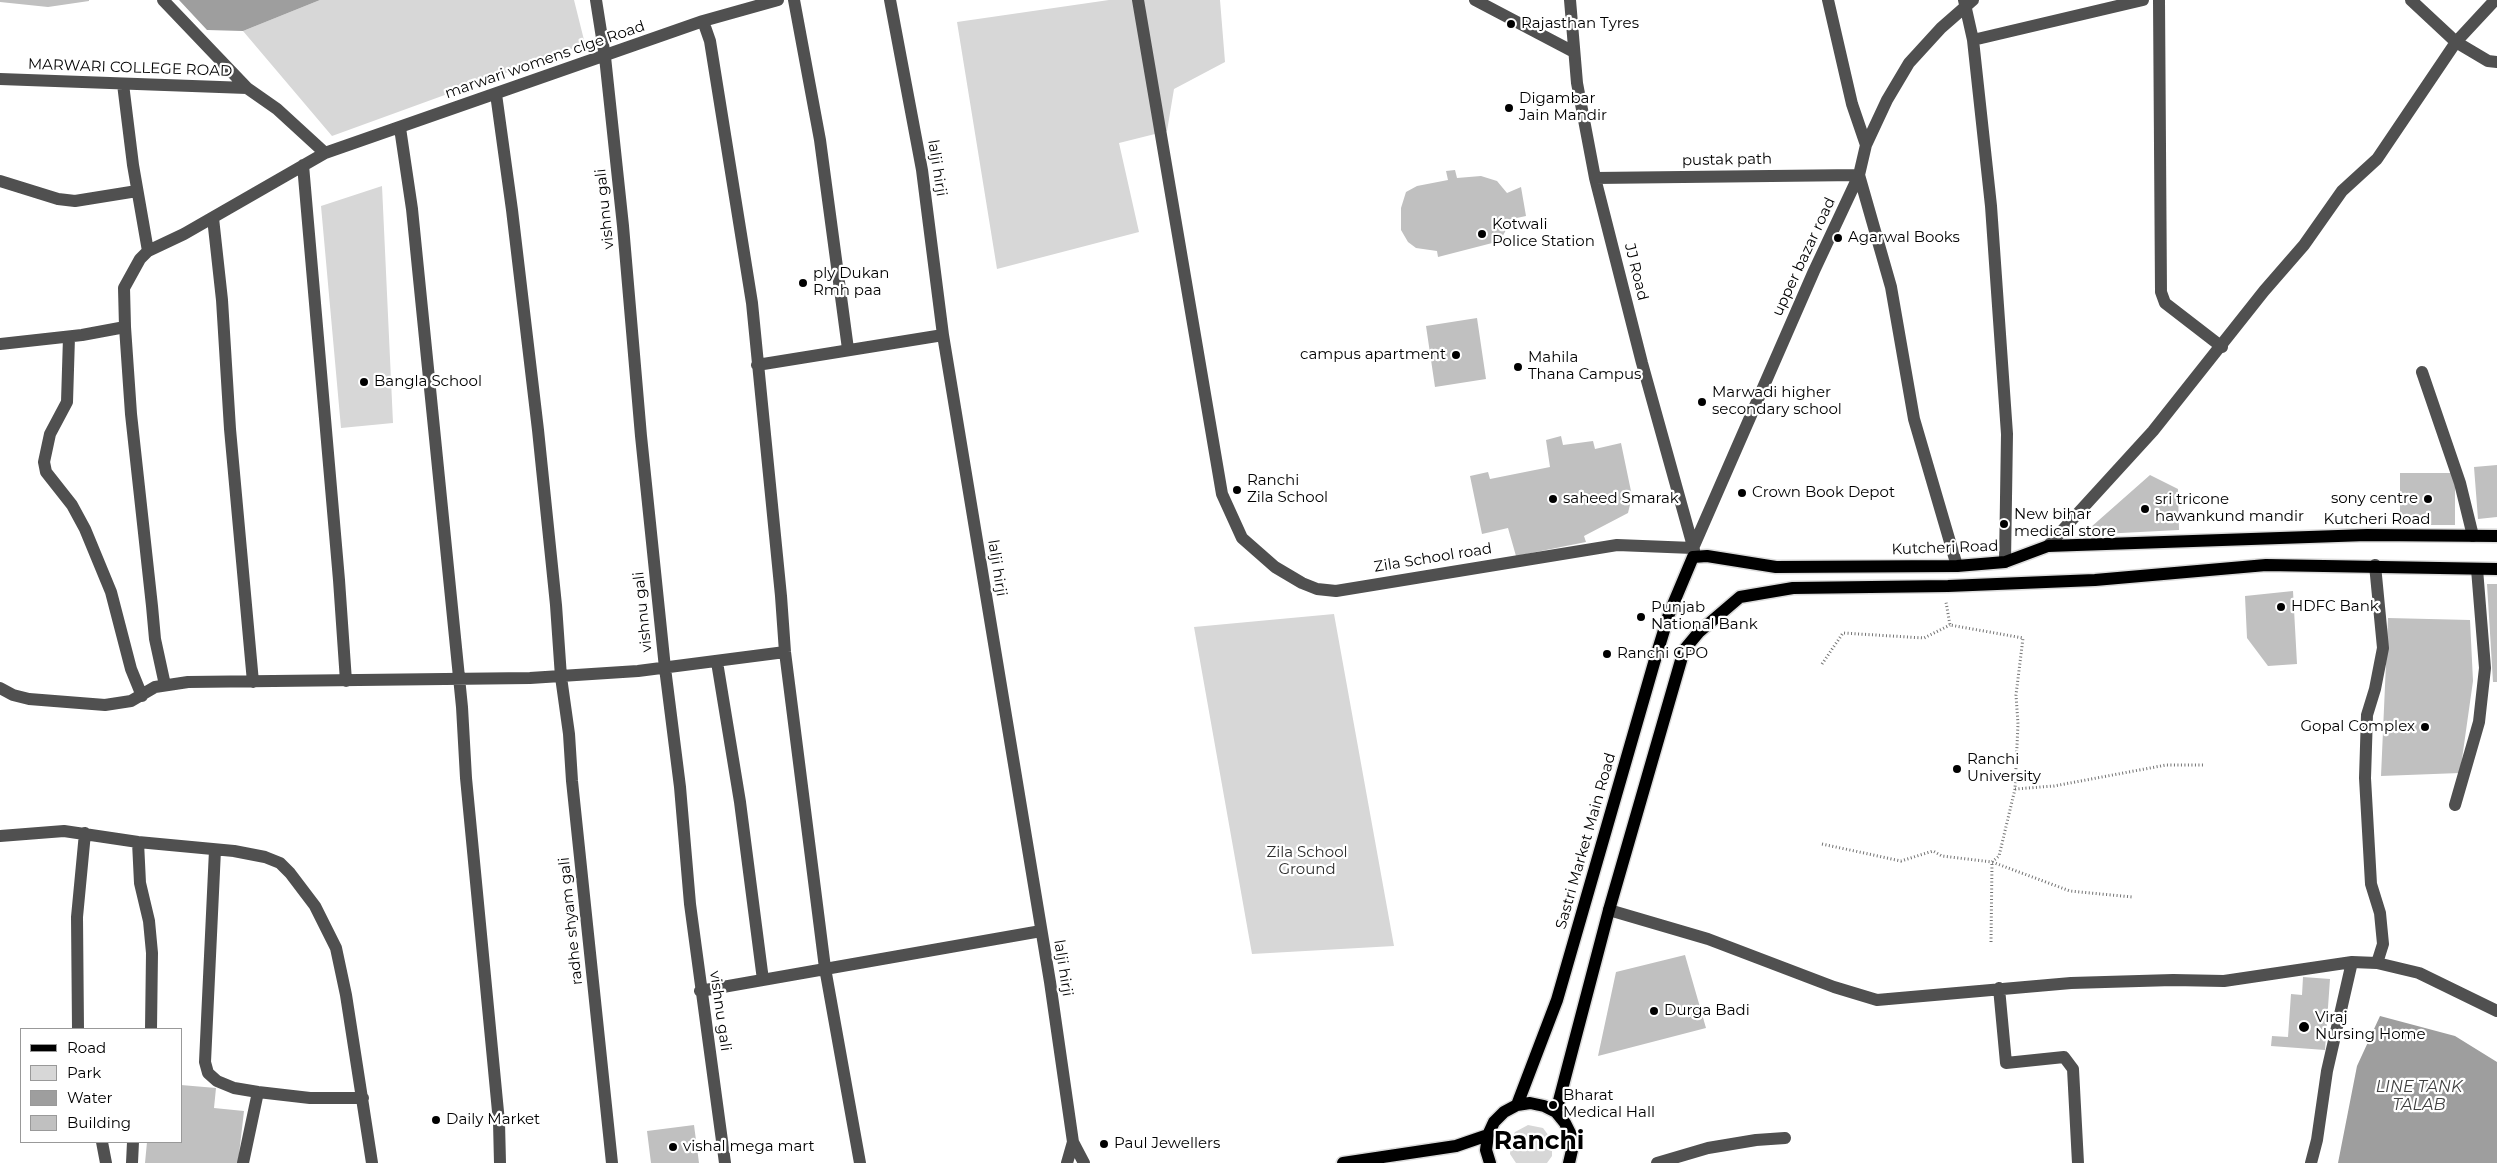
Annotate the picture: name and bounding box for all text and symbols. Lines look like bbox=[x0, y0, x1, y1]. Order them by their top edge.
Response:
place label: Rajasthan Tyres bbox=[1521, 15, 1639, 33]
street label: marwari womens clge Road bbox=[443, 17, 647, 103]
marker: Rajasthan Tyres bbox=[1505, 18, 1517, 30]
street label: MARWARI COLLEGE ROAD bbox=[28, 55, 232, 81]
place label: Digambar Jain Mandir bbox=[1519, 90, 1607, 125]
marker: Digambar Jain Mandir bbox=[1503, 102, 1515, 114]
street label: lalji hirji bbox=[924, 138, 950, 198]
street label: pustak path bbox=[1682, 150, 1772, 170]
street label: vishnu gali bbox=[592, 168, 618, 250]
street label: upper bazar road bbox=[1769, 195, 1839, 319]
place label: Kotwali Police Station bbox=[1492, 216, 1595, 251]
marker: Kotwali Police Station bbox=[1476, 228, 1488, 240]
place label: Agarwal Books bbox=[1848, 229, 1960, 247]
marker: Agarwal Books bbox=[1832, 232, 1844, 244]
street label: JJ Road bbox=[1620, 242, 1652, 302]
place label: ply Dukan Rmh paa bbox=[813, 265, 889, 300]
marker: ply Dukan Rmh paa bbox=[797, 277, 809, 289]
place label: campus apartment bbox=[1300, 346, 1446, 364]
marker: campus apartment bbox=[1450, 349, 1462, 361]
place label: Mahila Thana Campus bbox=[1528, 349, 1641, 384]
marker: Mahila Thana Campus bbox=[1512, 361, 1524, 373]
place label: Bangla School bbox=[374, 373, 482, 391]
marker: Bangla School bbox=[358, 376, 370, 388]
place label: Marwadi higher secondary school bbox=[1712, 384, 1842, 419]
marker: Marwadi higher secondary school bbox=[1696, 396, 1708, 408]
place label: Ranchi Zila School bbox=[1247, 472, 1328, 507]
marker: Ranchi Zila School bbox=[1231, 484, 1243, 496]
place label: Crown Book Depot bbox=[1752, 484, 1895, 502]
marker: Crown Book Depot bbox=[1736, 487, 1748, 499]
place label: saheed Smarak bbox=[1563, 490, 1679, 508]
place label: sony centre bbox=[2331, 490, 2418, 508]
place label: sri tricone hawankund mandir bbox=[2155, 491, 2304, 526]
marker: saheed Smarak bbox=[1547, 493, 1559, 505]
marker: sony centre bbox=[2422, 493, 2434, 505]
marker: sri tricone hawankund mandir bbox=[2139, 503, 2151, 515]
place label: New bihar medical store bbox=[2014, 506, 2116, 541]
street label: Kutcheri Road bbox=[2324, 511, 2430, 529]
marker: New bihar medical store bbox=[1998, 518, 2010, 530]
street label: Kutcheri Road bbox=[1891, 537, 1999, 559]
street label: lalji hirji bbox=[984, 538, 1010, 598]
street label: Zila School road bbox=[1373, 540, 1493, 576]
street label: vishnu gali bbox=[630, 571, 656, 653]
place label: HDFC Bank bbox=[2291, 598, 2379, 616]
place label: Punjab National Bank bbox=[1651, 599, 1758, 634]
marker: HDFC Bank bbox=[2275, 601, 2287, 613]
marker: Punjab National Bank bbox=[1635, 611, 1647, 623]
place label: Ranchi GPO bbox=[1617, 645, 1708, 663]
marker: Ranchi GPO bbox=[1601, 648, 1613, 660]
place label: Gopal Complex bbox=[2300, 718, 2415, 736]
marker: Gopal Complex bbox=[2419, 721, 2431, 733]
street label: Sastri Market Main Road bbox=[1552, 751, 1620, 931]
place label: Ranchi University bbox=[1967, 751, 2041, 786]
marker: Ranchi University bbox=[1951, 763, 1963, 775]
park label: Zila School Ground bbox=[1266, 844, 1348, 879]
street label: radhe shyam gali bbox=[555, 856, 587, 986]
street label: lalji hirji bbox=[1050, 938, 1076, 998]
street label: vishnu gali bbox=[705, 970, 735, 1052]
place label: Durga Badi bbox=[1664, 1002, 1750, 1020]
marker: Durga Badi bbox=[1648, 1005, 1660, 1017]
place label: Viraj Nursing Home bbox=[2315, 1009, 2426, 1044]
marker: Viraj Nursing Home bbox=[2297, 1020, 2311, 1034]
legend bbox=[20, 1028, 182, 1143]
text: Road bbox=[67, 1038, 106, 1057]
text: Park bbox=[67, 1063, 101, 1082]
water label: LINE TANK TALAB bbox=[2376, 1077, 2462, 1115]
place label: Bharat Medical Hall bbox=[1563, 1087, 1655, 1122]
text: Water bbox=[67, 1088, 113, 1107]
marker: Bharat Medical Hall bbox=[1547, 1099, 1559, 1111]
place label: Daily Market bbox=[446, 1111, 540, 1129]
text: Building bbox=[67, 1113, 131, 1132]
marker: Daily Market bbox=[430, 1114, 442, 1126]
district label: Ranchi bbox=[1494, 1127, 1584, 1157]
place label: Paul Jewellers bbox=[1114, 1135, 1220, 1153]
place label: vishal mega mart bbox=[683, 1138, 815, 1156]
marker: Paul Jewellers bbox=[1098, 1138, 1110, 1150]
marker: vishal mega mart bbox=[667, 1141, 679, 1153]

